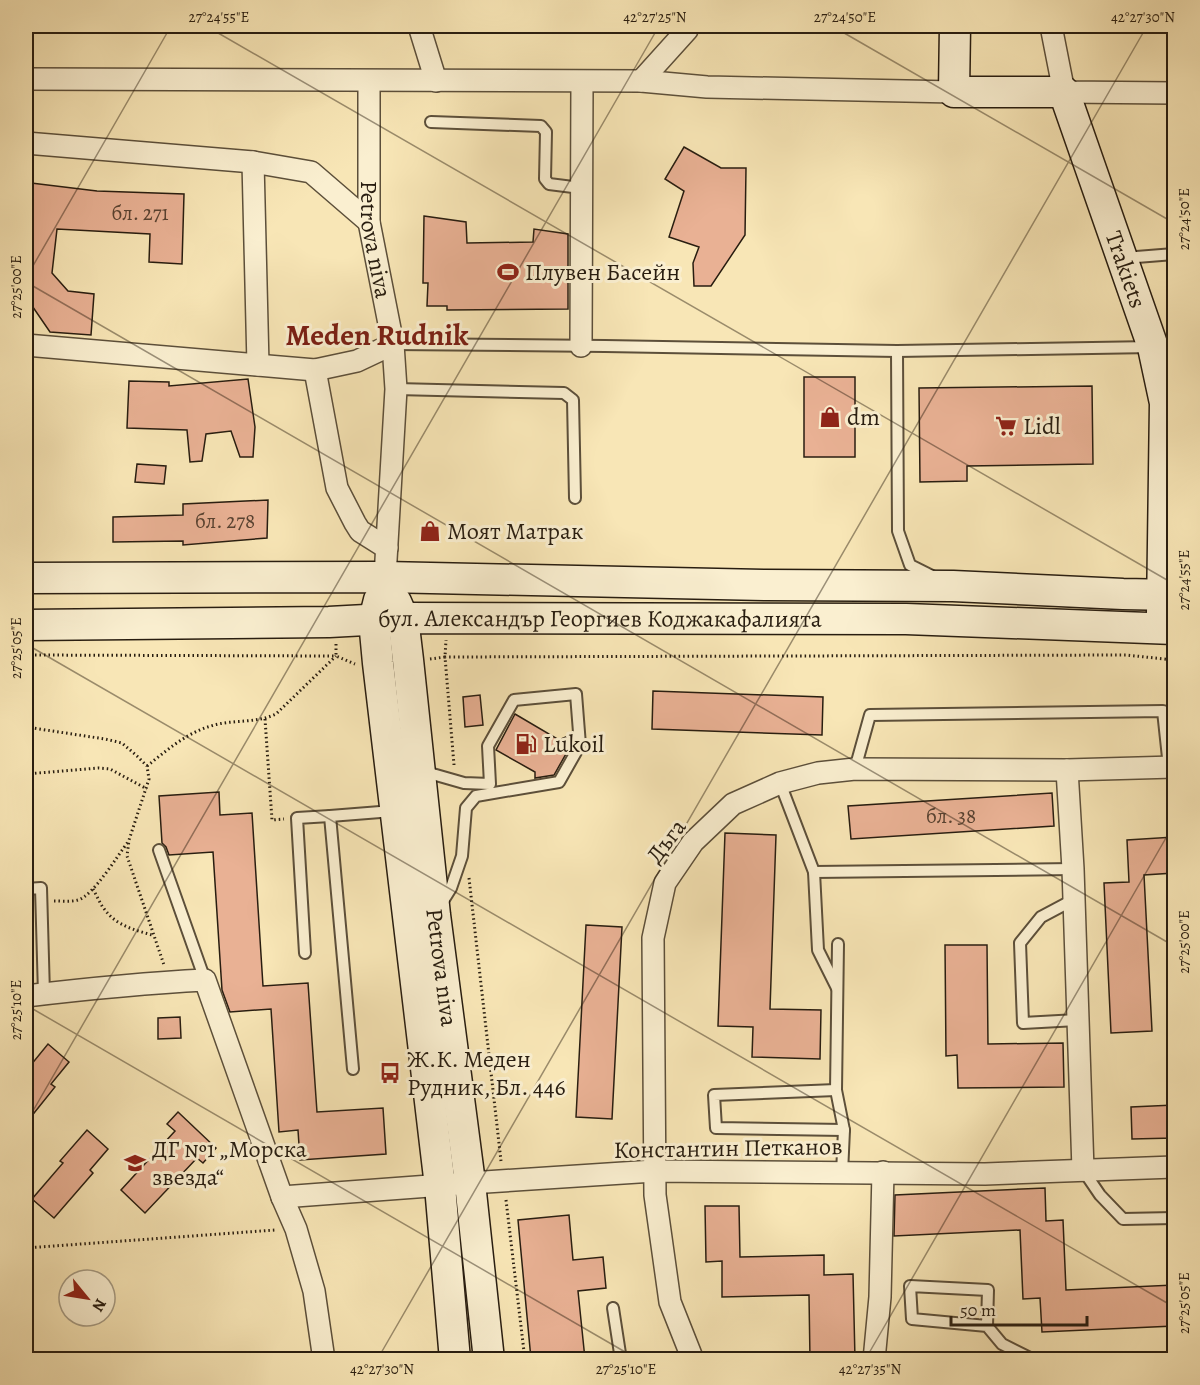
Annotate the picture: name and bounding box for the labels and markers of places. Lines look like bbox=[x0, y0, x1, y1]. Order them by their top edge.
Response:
place label: Плувен Басейн bbox=[525, 256, 680, 288]
sports icon: Плувен Басейн bbox=[496, 260, 520, 284]
place label: dm bbox=[847, 401, 880, 433]
shop icon: dm bbox=[818, 405, 842, 429]
place label: Lidl bbox=[1023, 410, 1061, 442]
supermarket icon: Lidl bbox=[994, 414, 1018, 438]
place label: Моят Матрак bbox=[447, 515, 583, 547]
shop icon: Моят Матрак bbox=[418, 519, 442, 543]
place label: Lukoil bbox=[543, 728, 604, 760]
fuel station icon: Lukoil bbox=[514, 732, 538, 756]
place label: Ж.К. Меден Рудник, Бл. 446 bbox=[407, 1043, 566, 1103]
bus stop icon: Ж.К. Меден Рудник, Бл. 446 bbox=[378, 1061, 402, 1085]
place label: ДГ №1 „Морска звезда“ bbox=[152, 1133, 307, 1193]
school or university icon: ДГ №1 „Морска звезда“ bbox=[123, 1151, 147, 1175]

